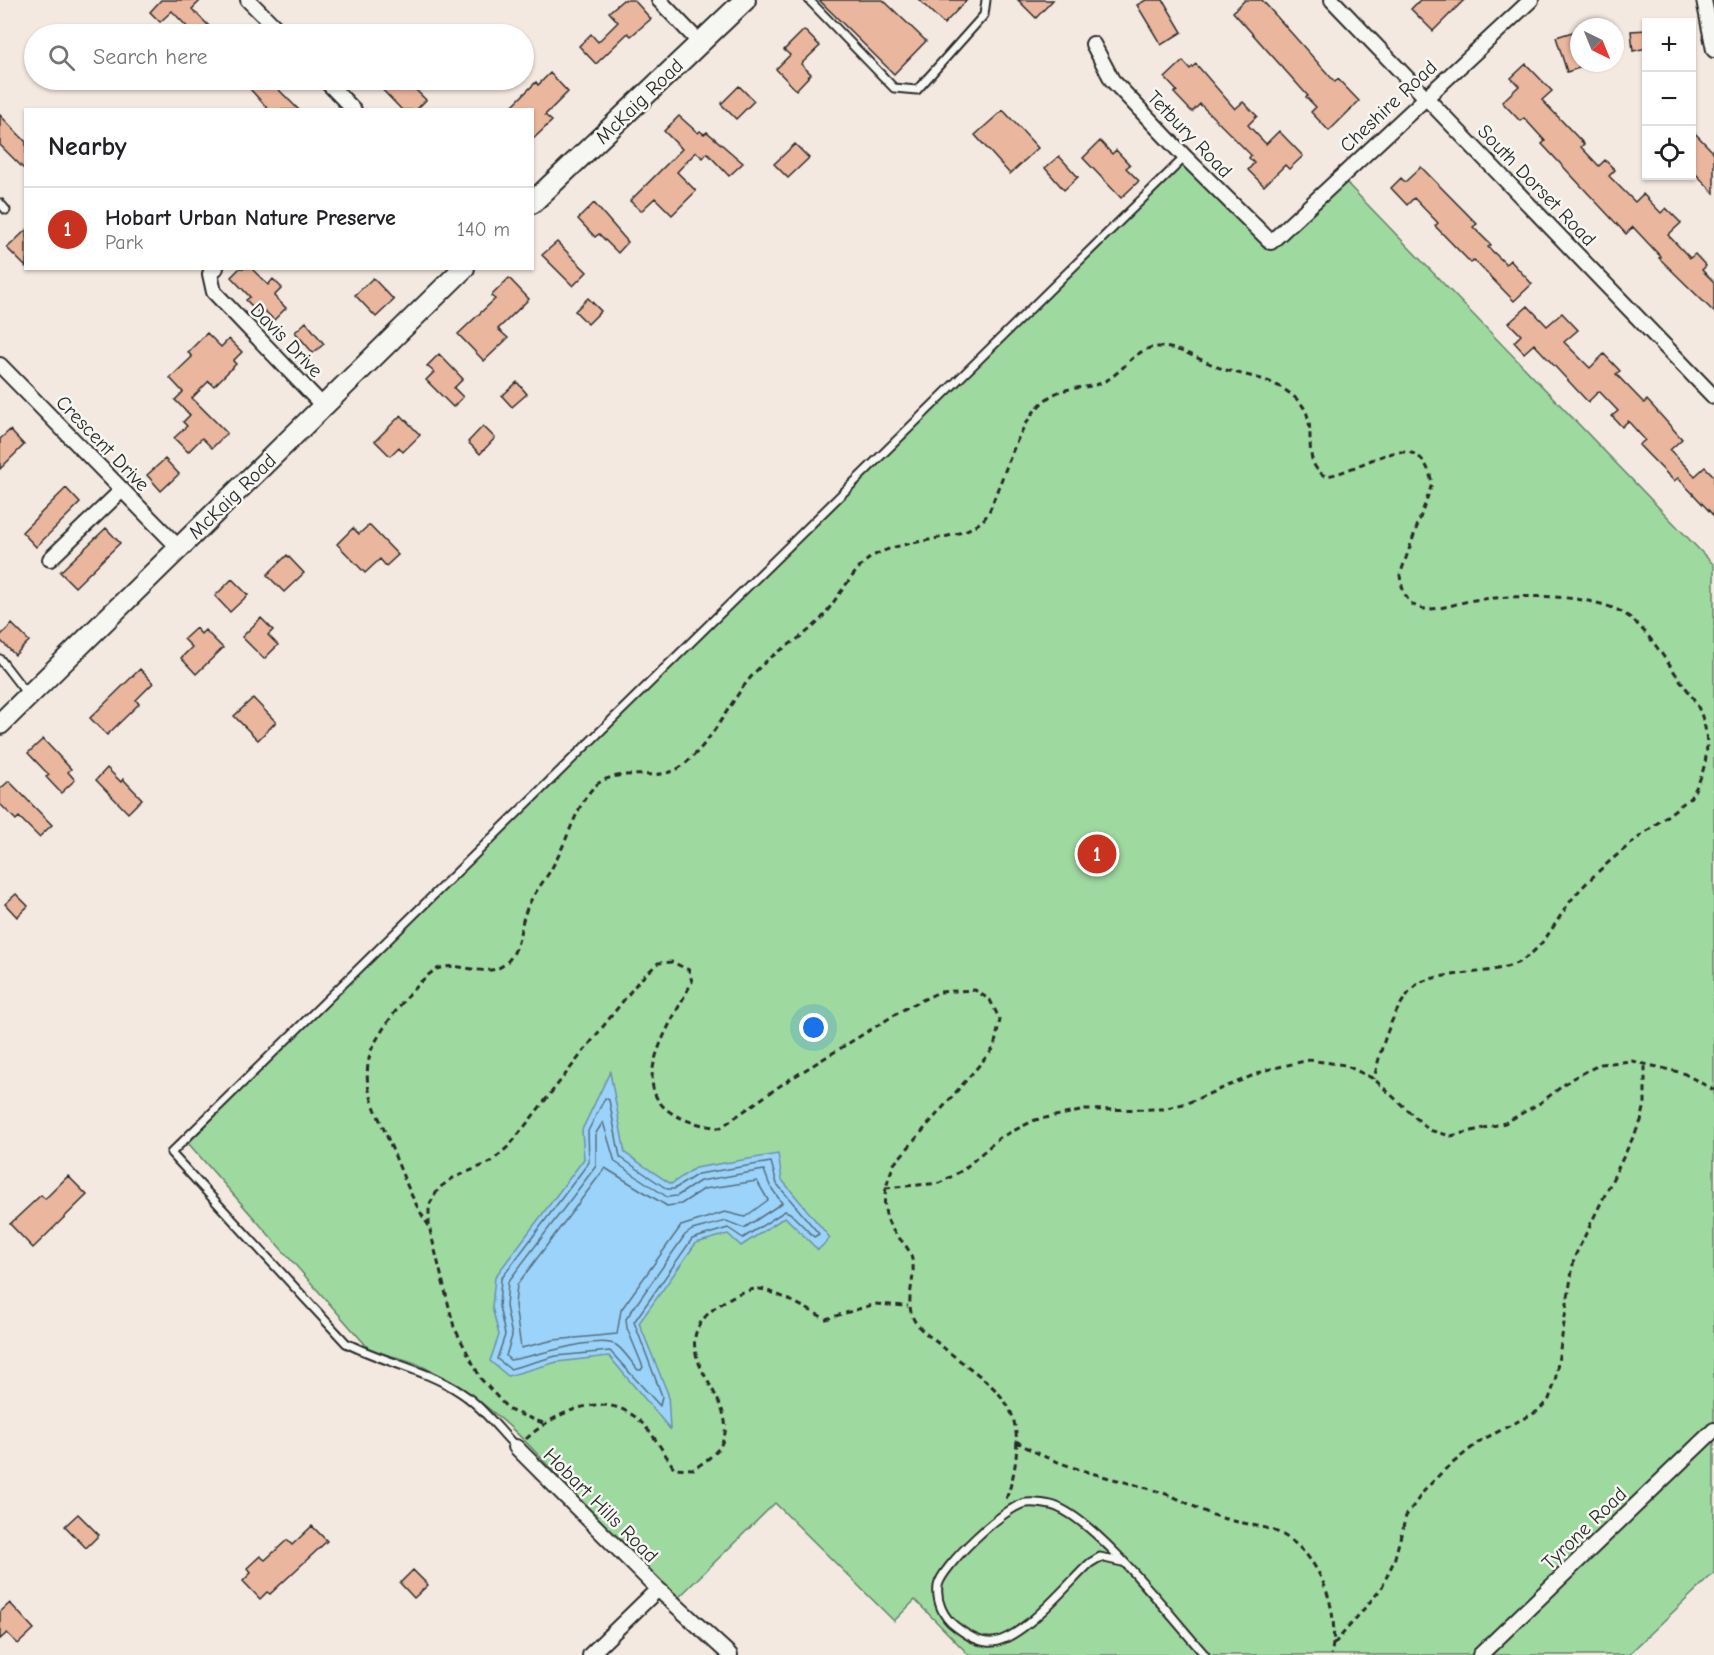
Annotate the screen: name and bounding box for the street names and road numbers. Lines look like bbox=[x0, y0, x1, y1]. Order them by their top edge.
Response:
street label: McKaig Road bbox=[591, 54, 688, 149]
street label: Cheshire Road bbox=[1335, 56, 1442, 157]
street label: Tetbury Road bbox=[1142, 86, 1237, 183]
street label: South Dorset Road bbox=[1473, 120, 1600, 251]
street label: Davis Drive bbox=[246, 299, 328, 382]
street label: Crescent Drive bbox=[51, 391, 154, 496]
street label: McKaig Road bbox=[184, 449, 281, 544]
street label: Hobart Hills Road bbox=[539, 1443, 663, 1567]
street label: Tyrone Road bbox=[1537, 1482, 1631, 1574]

